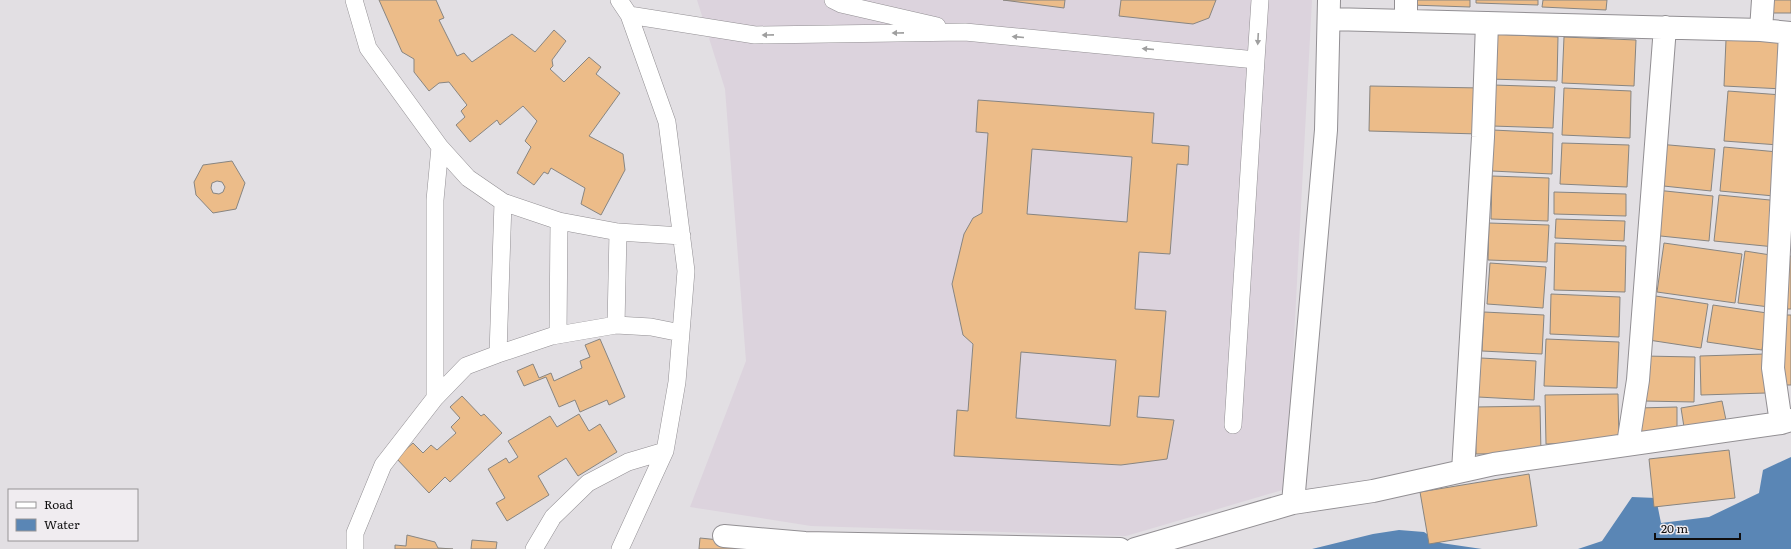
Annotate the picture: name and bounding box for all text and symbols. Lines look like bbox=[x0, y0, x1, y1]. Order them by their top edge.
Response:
one-way arrow bbox=[891, 30, 904, 36]
one-way arrow bbox=[761, 32, 774, 38]
one-way arrow bbox=[1254, 33, 1261, 45]
one-way arrow bbox=[1012, 34, 1024, 41]
one-way arrow bbox=[1142, 46, 1154, 53]
legend bbox=[8, 489, 138, 541]
text: Road bbox=[44, 495, 74, 513]
text: Water bbox=[44, 515, 80, 533]
scale bar bbox=[1655, 515, 1740, 541]
text: 20 m bbox=[1661, 519, 1688, 537]

